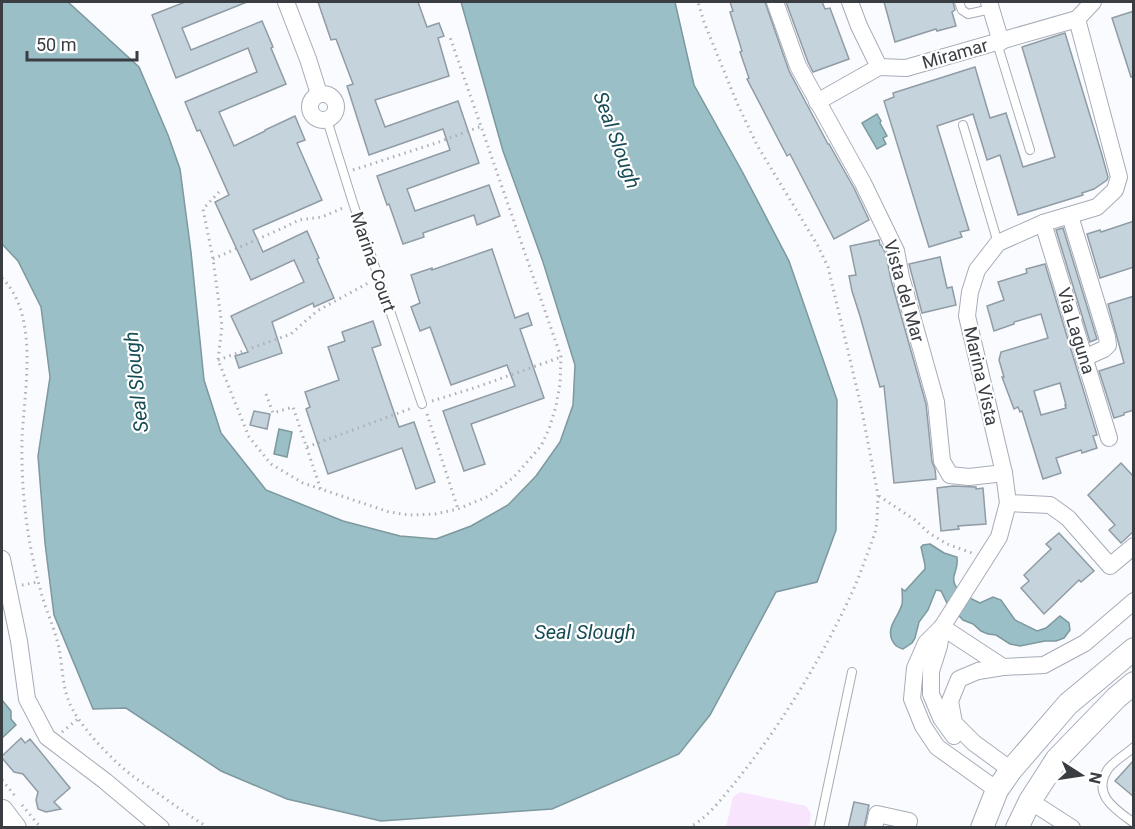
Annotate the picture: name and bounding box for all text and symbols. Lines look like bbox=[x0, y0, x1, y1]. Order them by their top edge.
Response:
scale bar bbox=[27, 24, 136, 62]
text: 50 m bbox=[36, 34, 76, 55]
street label: Miramar bbox=[920, 34, 990, 73]
water label: Seal Slough bbox=[588, 88, 646, 192]
street label: Marina Court bbox=[347, 209, 400, 315]
street label: Vista del Mar bbox=[880, 237, 929, 344]
street label: Via Laguna bbox=[1053, 285, 1100, 377]
street label: Marina Vista bbox=[960, 324, 1003, 427]
water label: Seal Slough bbox=[119, 330, 153, 434]
water label: Seal Slough bbox=[534, 620, 636, 644]
north arrow bbox=[1051, 745, 1111, 805]
text: N bbox=[1085, 771, 1106, 786]

